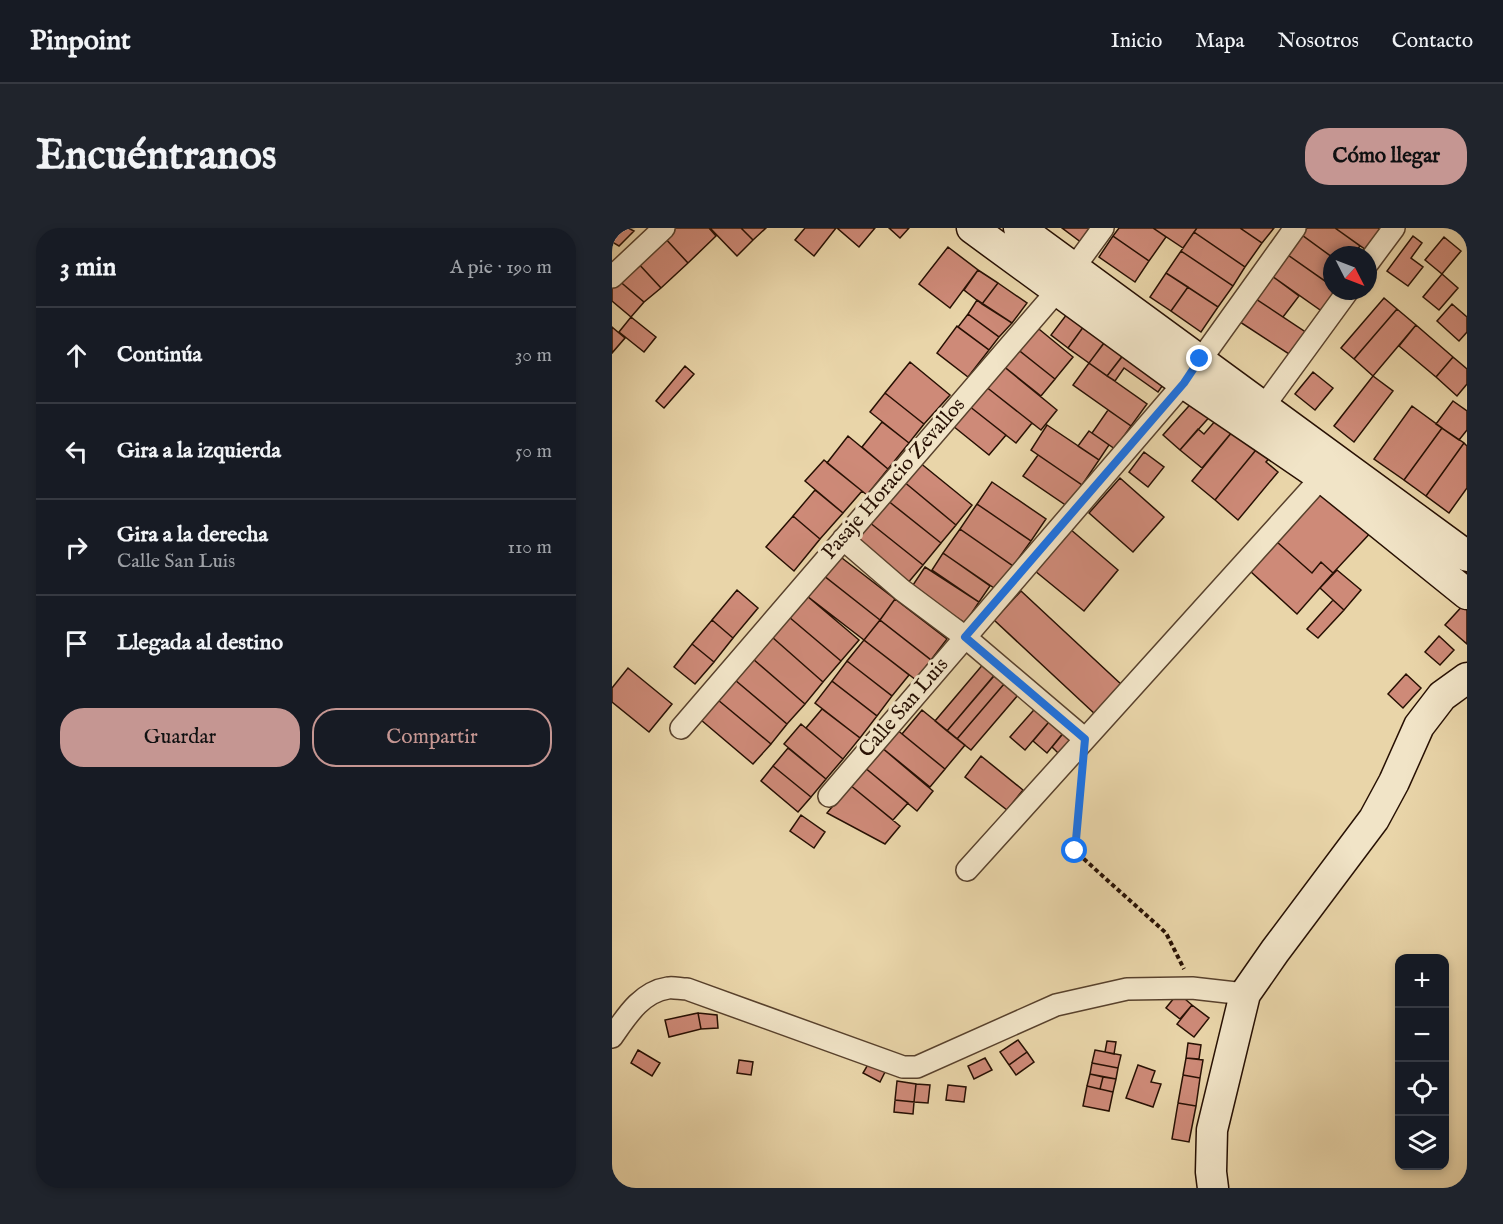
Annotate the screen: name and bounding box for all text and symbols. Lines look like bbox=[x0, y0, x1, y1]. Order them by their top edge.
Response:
text: Pinpoint bbox=[30, 24, 131, 59]
text: Inicio bbox=[1111, 28, 1162, 55]
text: Mapa bbox=[1195, 28, 1245, 55]
text: Nosotros bbox=[1278, 28, 1359, 55]
text: Contacto bbox=[1392, 28, 1473, 55]
button: Cómo llegar bbox=[1305, 128, 1467, 185]
text: Encuéntranos bbox=[36, 130, 277, 183]
north arrow bbox=[1323, 246, 1377, 300]
text: 3 min bbox=[60, 251, 116, 284]
text: A pie · 190 m bbox=[450, 255, 552, 280]
icon: ahead bbox=[60, 339, 93, 372]
text: Continúa bbox=[117, 341, 202, 369]
text: 30 m bbox=[515, 343, 552, 368]
route end bbox=[1186, 345, 1212, 371]
street label: Pasaje Horacio Zevallos bbox=[816, 393, 972, 565]
icon: left bbox=[60, 435, 93, 468]
text: Gira a la izquierda bbox=[117, 437, 281, 465]
text: 50 m bbox=[515, 439, 552, 464]
text: Gira a la derecha bbox=[117, 521, 268, 549]
icon: right bbox=[60, 531, 93, 564]
text: 110 m bbox=[508, 535, 552, 560]
text: Calle San Luis bbox=[117, 549, 235, 574]
icon: arrive bbox=[60, 627, 93, 660]
text: Llegada al destino bbox=[117, 629, 283, 657]
street label: Calle San Luis bbox=[853, 652, 955, 764]
button: Guardar bbox=[60, 708, 300, 767]
button: Compartir bbox=[312, 708, 552, 767]
route start bbox=[1061, 837, 1087, 863]
map controls bbox=[1395, 954, 1449, 1170]
button: + bbox=[1395, 954, 1449, 1008]
button: − bbox=[1395, 1008, 1449, 1062]
button: locate bbox=[1395, 1062, 1449, 1116]
button: layers bbox=[1395, 1116, 1449, 1170]

